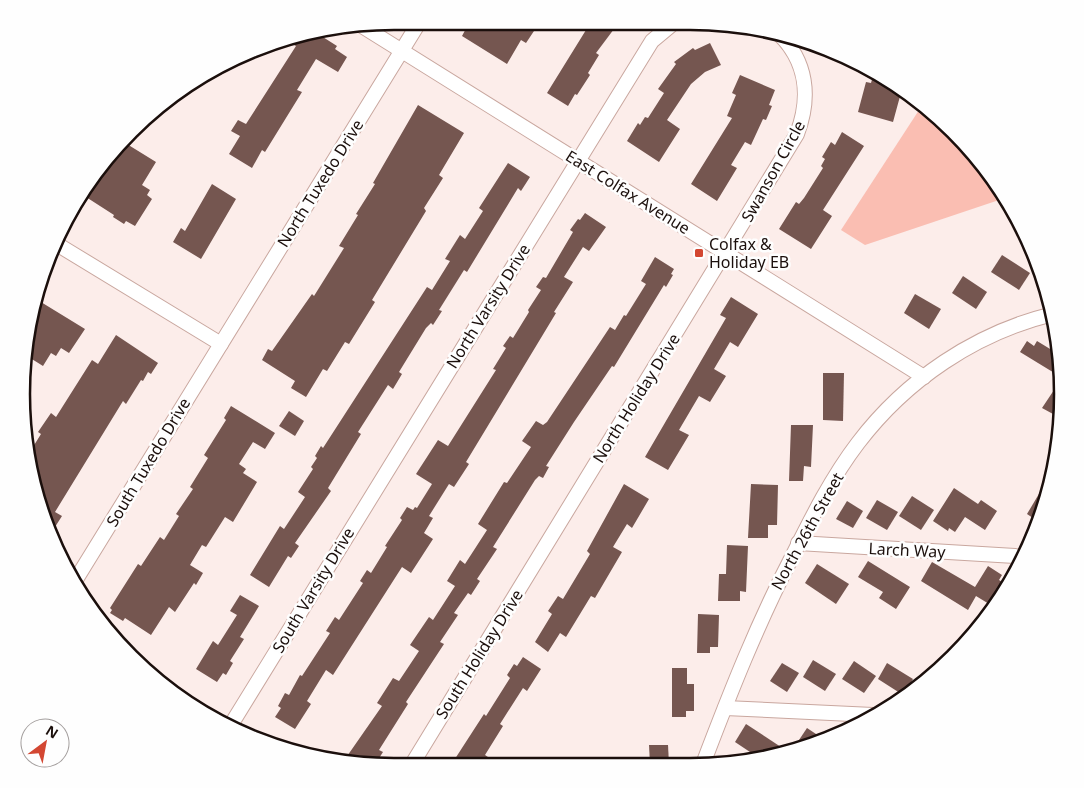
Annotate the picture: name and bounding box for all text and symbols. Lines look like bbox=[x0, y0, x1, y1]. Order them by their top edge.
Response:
street label: North Tuxedo Drive bbox=[272, 115, 368, 251]
street label: Swanson Circle bbox=[736, 116, 810, 226]
street label: East Colfax Avenue bbox=[562, 145, 694, 239]
place label: Colfax & Holiday EB bbox=[709, 233, 789, 273]
street label: North Varsity Drive bbox=[441, 240, 535, 372]
marker: Colfax & Holiday EB bbox=[693, 247, 705, 259]
street label: North Holiday Drive bbox=[587, 329, 685, 467]
street label: South Tuxedo Drive bbox=[101, 394, 195, 530]
street label: North 26th Street bbox=[766, 468, 849, 594]
street label: South Varsity Drive bbox=[267, 523, 359, 657]
street label: Larch Way bbox=[868, 537, 947, 563]
street label: South Holiday Drive bbox=[430, 585, 528, 723]
north arrow bbox=[20, 718, 70, 768]
text: N bbox=[42, 720, 62, 743]

